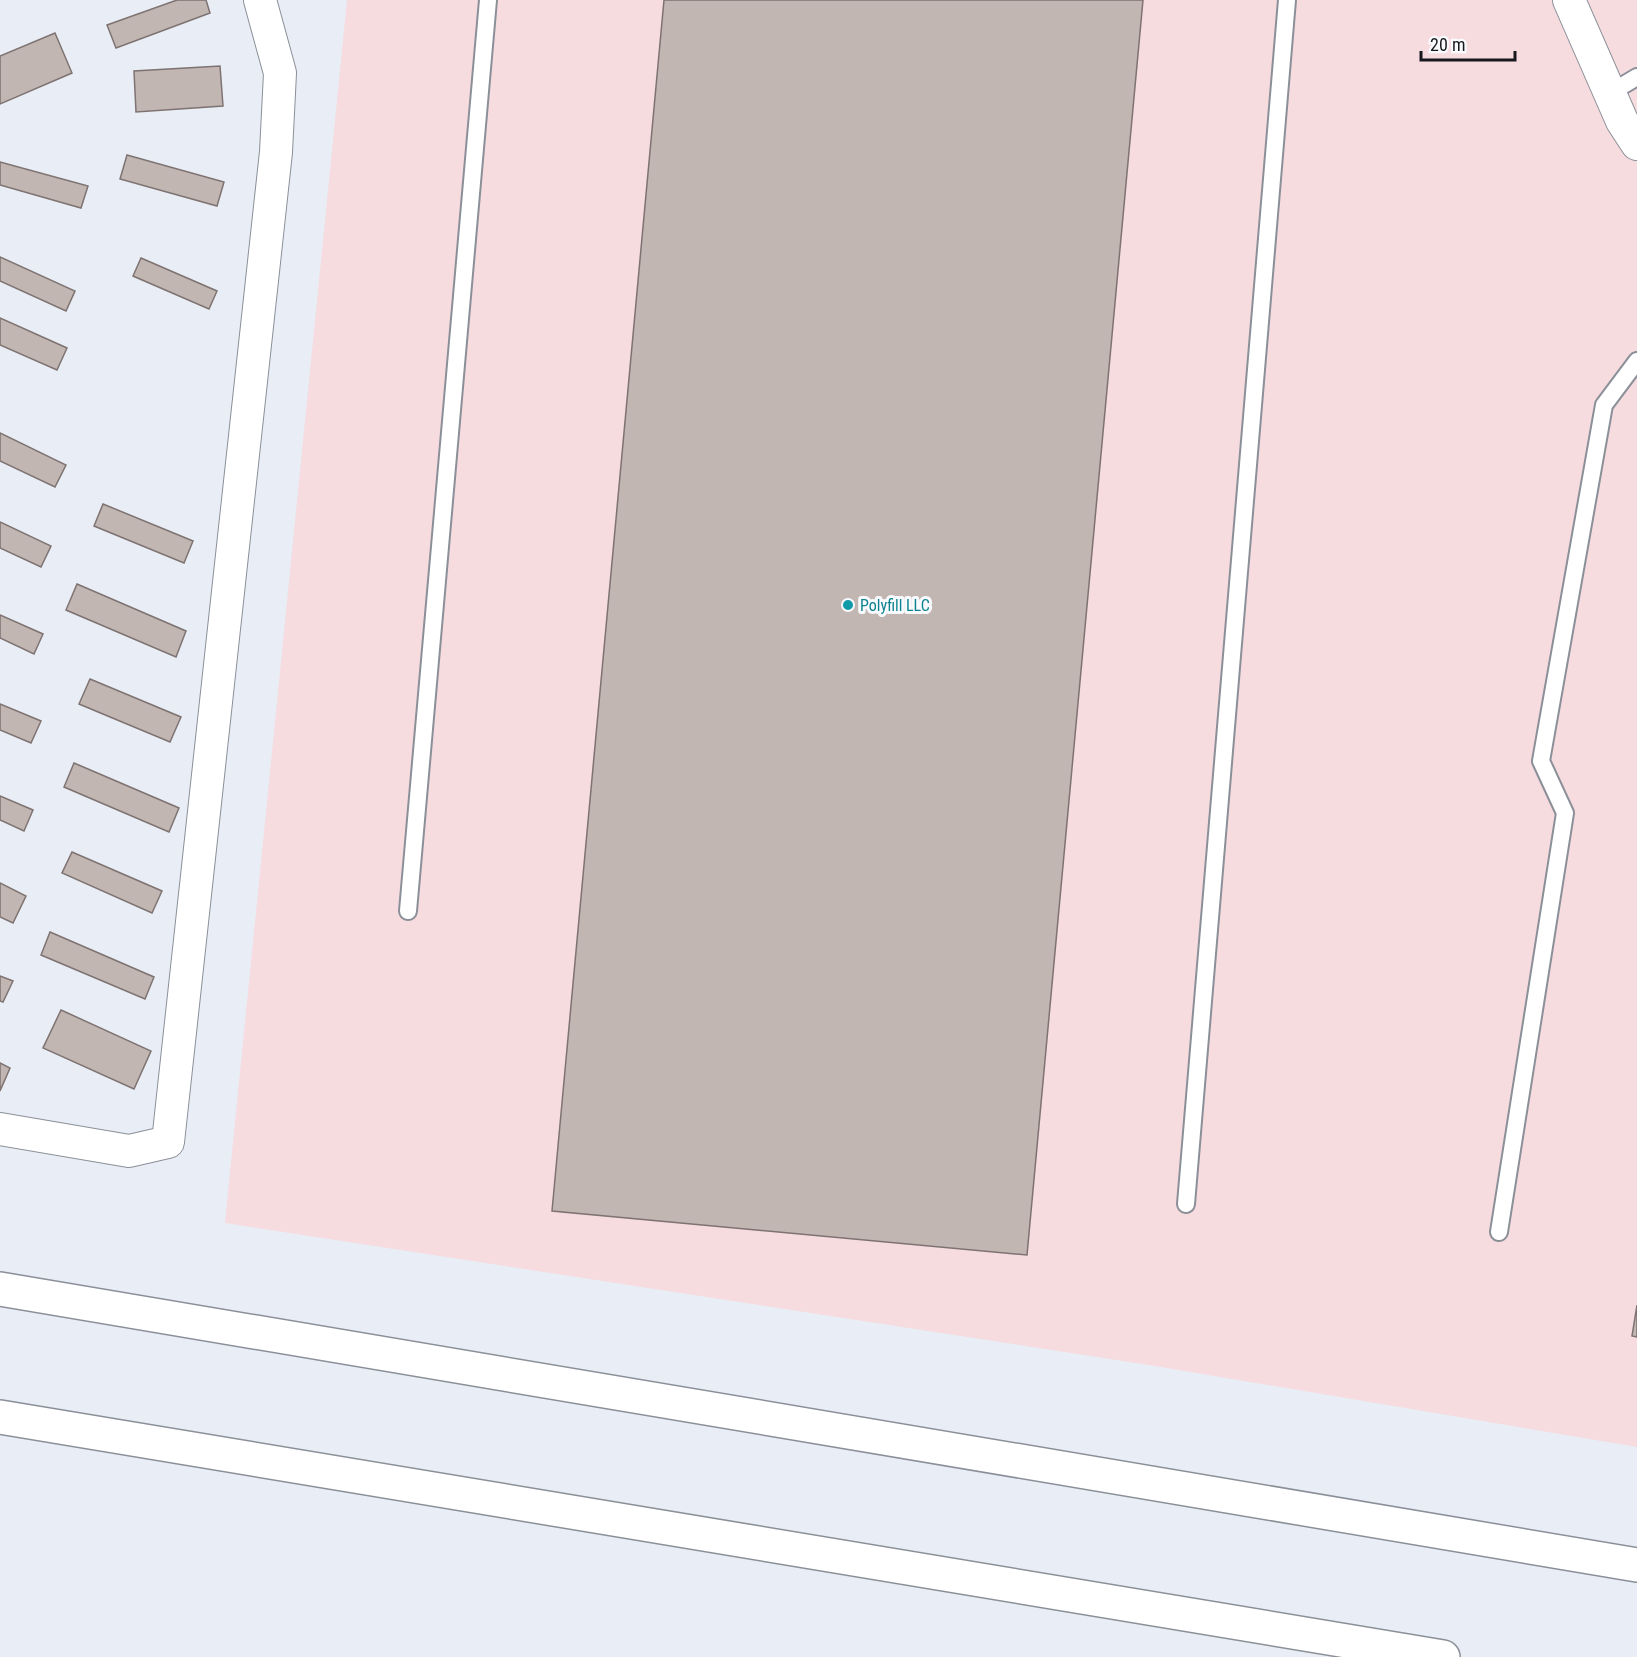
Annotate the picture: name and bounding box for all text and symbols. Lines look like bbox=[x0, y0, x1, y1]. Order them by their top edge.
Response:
scale bar bbox=[1421, 24, 1516, 62]
text: 20 m bbox=[1430, 34, 1465, 55]
place label: Polyfill LLC bbox=[860, 596, 930, 615]
marker: Polyfill LLC bbox=[841, 598, 855, 612]

